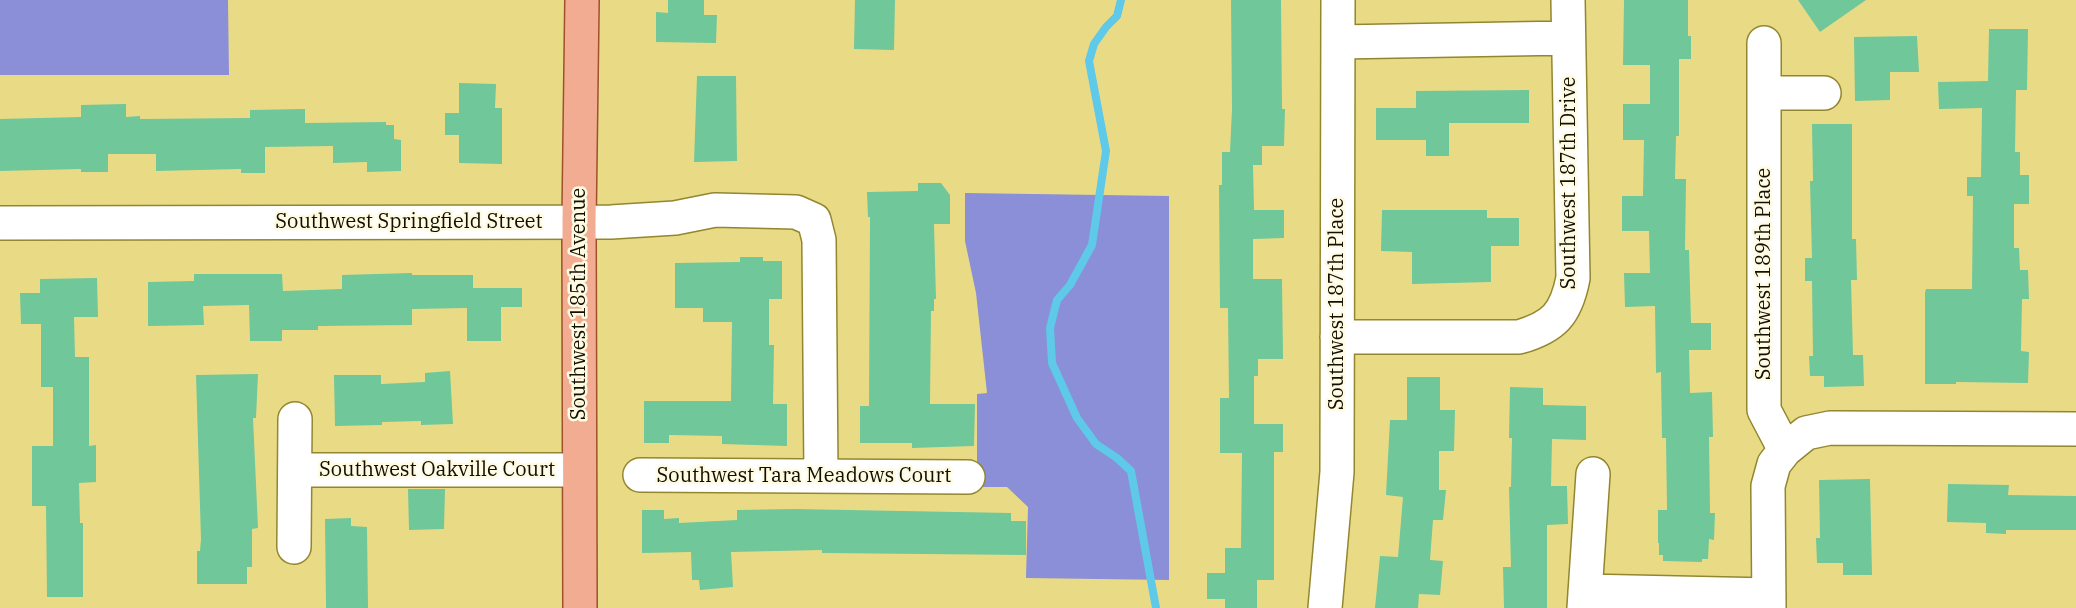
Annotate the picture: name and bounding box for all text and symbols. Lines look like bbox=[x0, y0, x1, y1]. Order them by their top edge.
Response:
street label: Southwest 187th Drive bbox=[1557, 77, 1581, 289]
street label: Southwest 189th Place bbox=[1752, 168, 1776, 380]
street label: Southwest 185th Avenue bbox=[567, 188, 591, 420]
street label: Southwest 187th Place bbox=[1325, 198, 1349, 410]
street label: Southwest Springfield Street bbox=[275, 210, 543, 234]
street label: Southwest Oakville Court bbox=[319, 458, 555, 482]
street label: Southwest Tara Meadows Court bbox=[657, 464, 951, 488]

